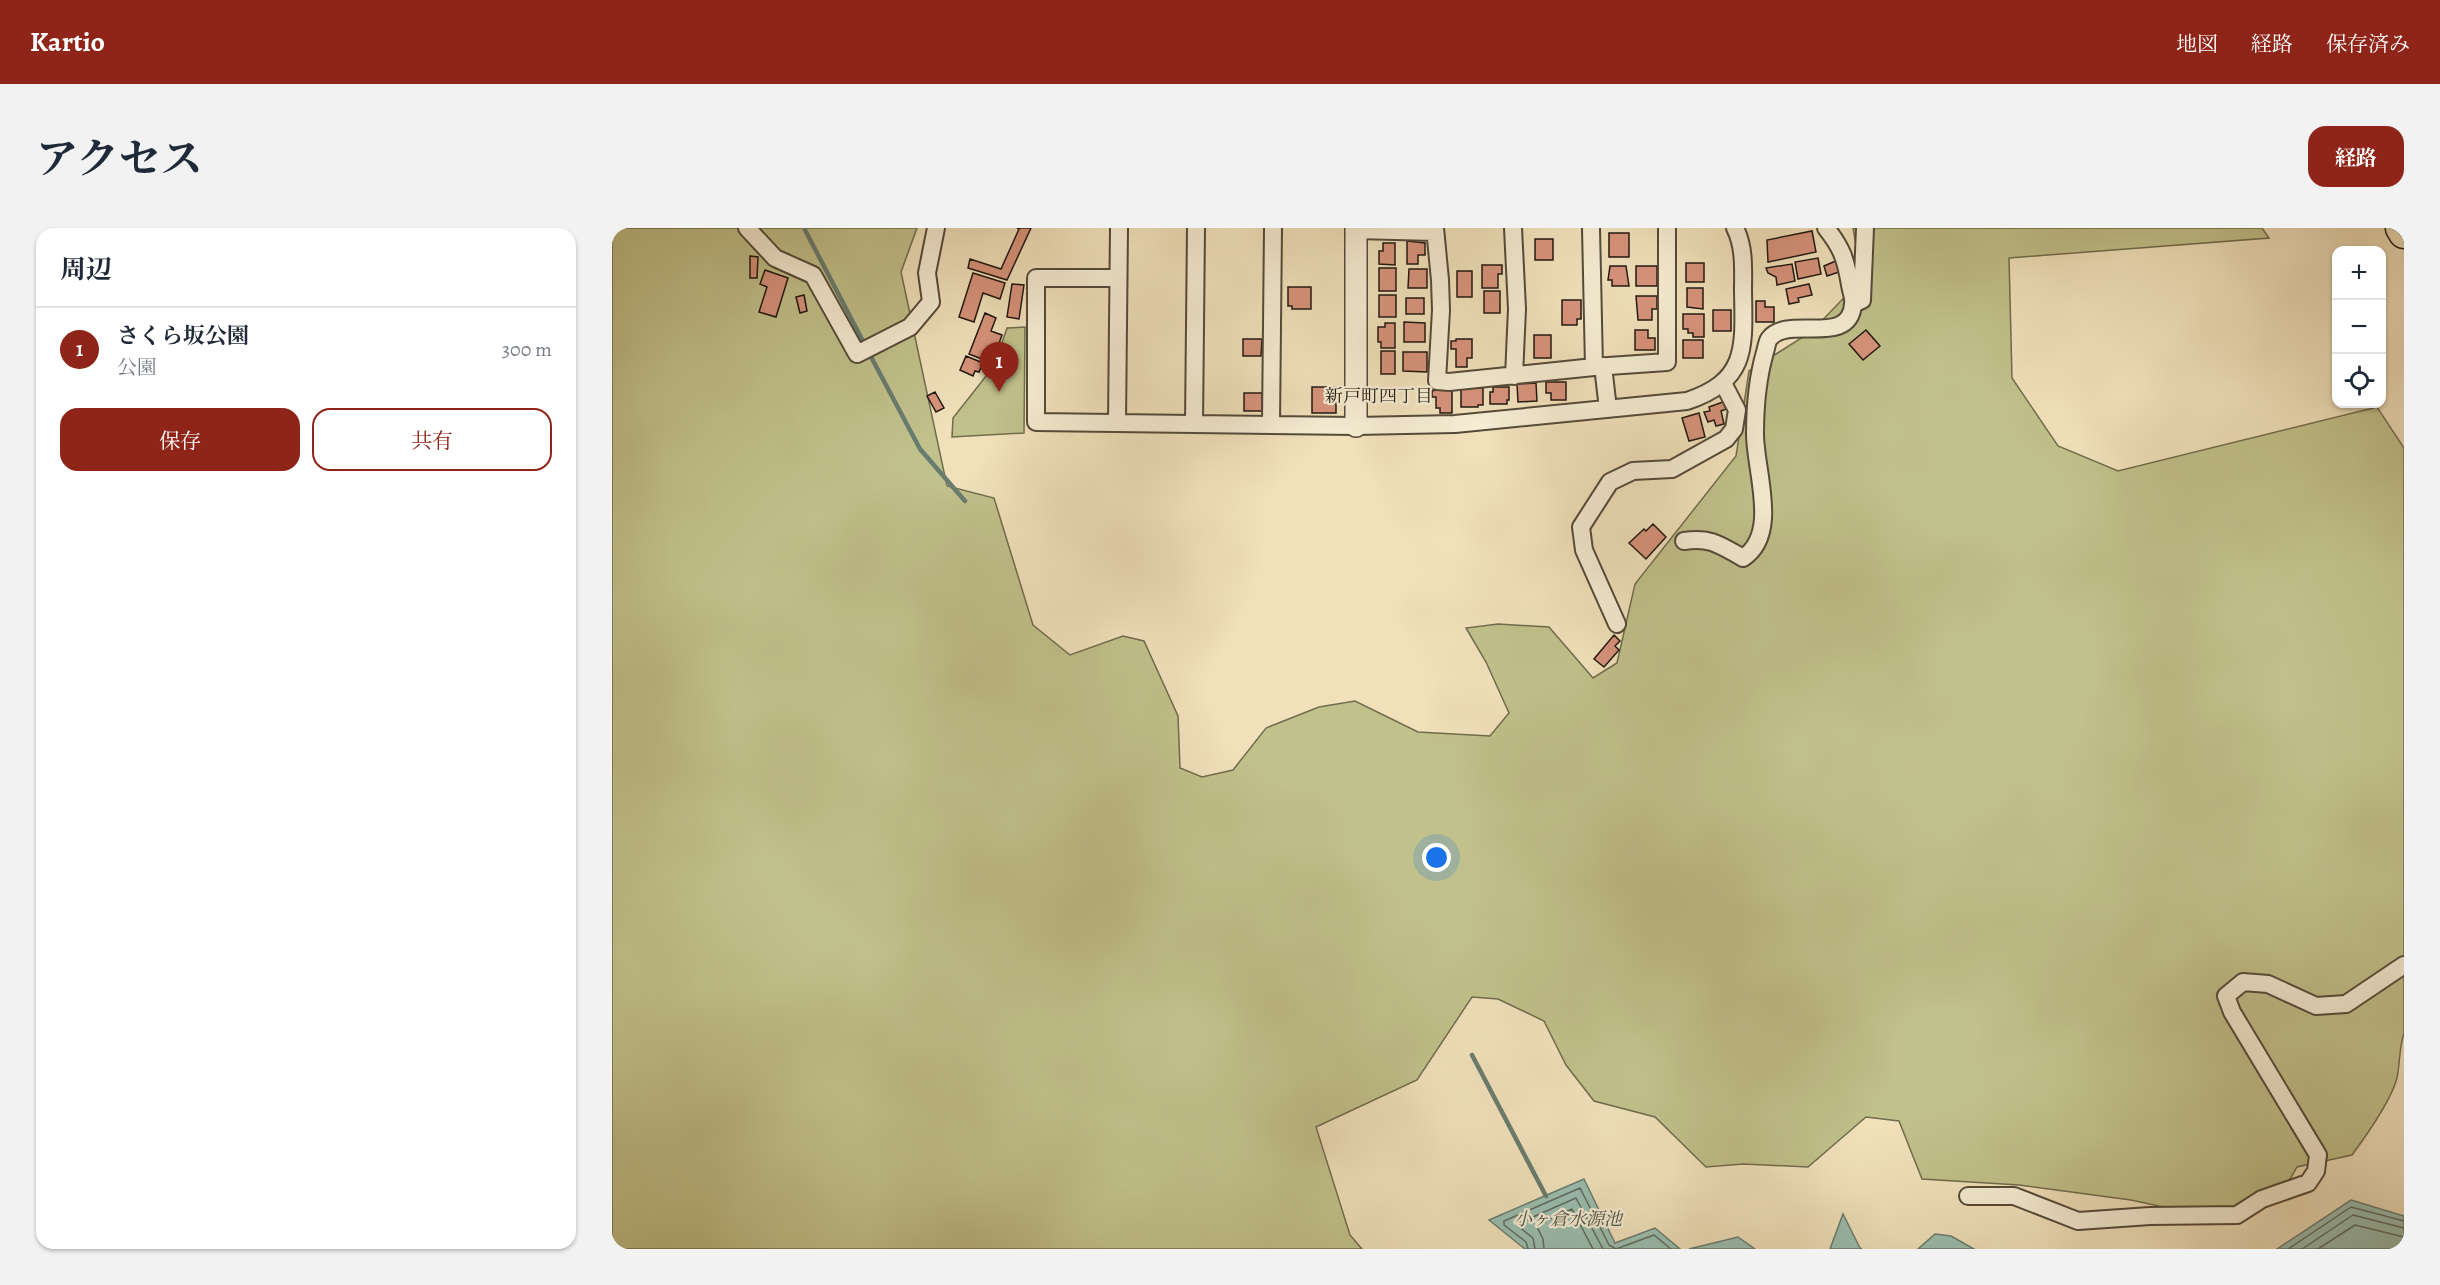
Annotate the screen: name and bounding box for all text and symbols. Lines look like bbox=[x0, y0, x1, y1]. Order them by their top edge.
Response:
text: Kartio bbox=[30, 23, 105, 61]
text: 地図 bbox=[2176, 30, 2218, 58]
text: 経路 bbox=[2251, 30, 2293, 58]
text: 保存済み bbox=[2326, 30, 2410, 58]
button: 経路 bbox=[2308, 126, 2404, 187]
text: アクセス bbox=[36, 130, 203, 187]
map controls bbox=[2332, 246, 2386, 408]
button: + bbox=[2332, 246, 2386, 300]
text: 周辺 bbox=[60, 252, 112, 287]
button: − bbox=[2332, 300, 2386, 354]
text: さくら坂公園 bbox=[117, 321, 249, 351]
text: 1 bbox=[76, 336, 83, 363]
text: 300 m bbox=[502, 336, 552, 363]
pin: 1 bbox=[980, 342, 1018, 392]
text: 公園 bbox=[117, 354, 157, 381]
button: locate bbox=[2332, 354, 2386, 408]
district label: 新戸町四丁目 bbox=[1325, 384, 1433, 408]
button: 保存 bbox=[60, 408, 300, 471]
button: 共有 bbox=[312, 408, 552, 471]
your location bbox=[1422, 843, 1451, 872]
water label: 小ヶ倉水源池 bbox=[1514, 1207, 1624, 1231]

